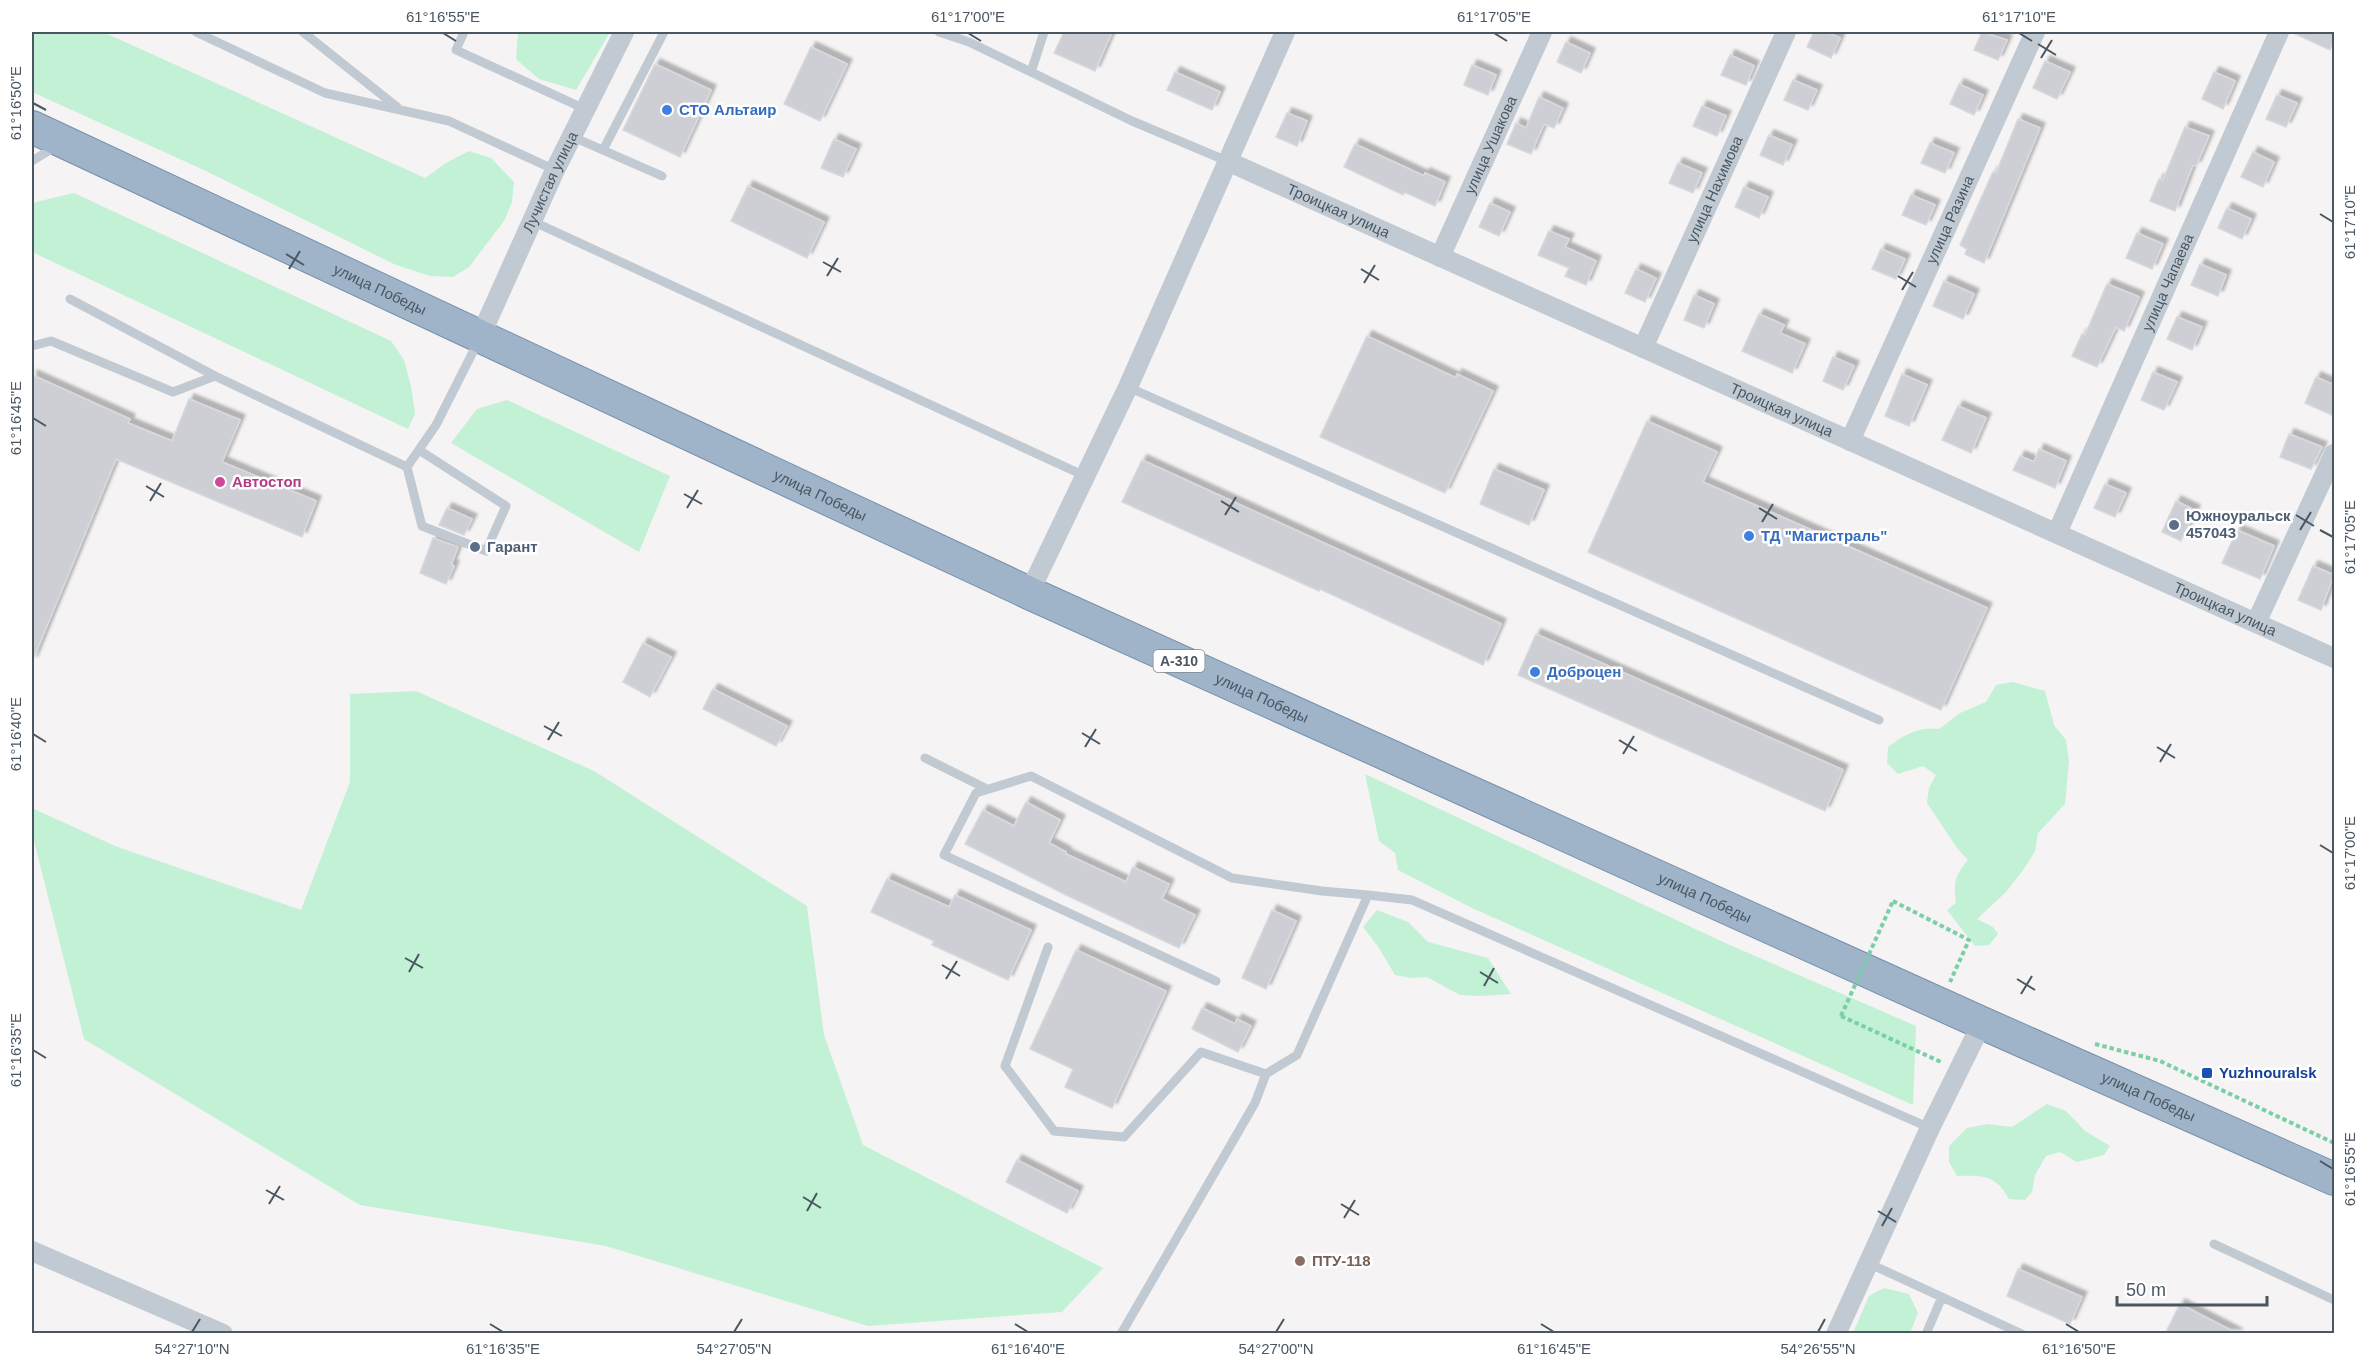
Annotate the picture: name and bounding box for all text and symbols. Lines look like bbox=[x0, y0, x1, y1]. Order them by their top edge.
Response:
text: 61°16'55"E bbox=[406, 8, 480, 25]
text: 61°17'00"E bbox=[931, 8, 1005, 25]
text: 61°17'05"E bbox=[1457, 8, 1531, 25]
text: 61°17'10"E bbox=[1982, 8, 2056, 25]
text: 61°16'50"E bbox=[7, 66, 24, 140]
street label: улица Ушакова bbox=[1461, 92, 1520, 197]
place label: СТО Альтаир bbox=[679, 101, 776, 118]
marker: СТО Альтаир bbox=[660, 103, 674, 117]
street label: Лучистая улица bbox=[519, 128, 581, 235]
street label: улица Нахимова bbox=[1683, 133, 1746, 245]
street label: улица Разина bbox=[1922, 172, 1977, 266]
street label: Троицкая улица bbox=[1284, 180, 1393, 241]
text: 61°17'10"E bbox=[2341, 185, 2358, 259]
street label: улица Чапаева bbox=[2139, 230, 2197, 334]
street label: улица Победы bbox=[331, 260, 429, 318]
street label: Троицкая улица bbox=[1728, 379, 1836, 440]
text: 61°16'45"E bbox=[7, 381, 24, 455]
street label: улица Победы bbox=[771, 466, 870, 524]
place label: Автостоп bbox=[232, 473, 302, 490]
marker: Автостоп bbox=[213, 475, 227, 489]
text: 61°17'05"E bbox=[2341, 500, 2358, 574]
place label: Южноуральск 457043 bbox=[2186, 507, 2291, 541]
marker: Южноуральск 457043 bbox=[2167, 518, 2181, 532]
place label: ТД "Магистраль" bbox=[1761, 527, 1887, 544]
marker: ТД "Магистраль" bbox=[1742, 529, 1756, 543]
place label: Гарант bbox=[487, 538, 538, 555]
marker: Гарант bbox=[468, 540, 482, 554]
street label: Троицкая улица bbox=[2171, 578, 2280, 639]
road number: А-310 bbox=[1154, 650, 1204, 672]
place label: Доброцен bbox=[1547, 663, 1621, 680]
marker: Доброцен bbox=[1528, 665, 1542, 679]
street label: улица Победы bbox=[1213, 669, 1311, 726]
text: 61°16'40"E bbox=[7, 697, 24, 771]
text: 61°17'00"E bbox=[2341, 816, 2358, 890]
street label: улица Победы bbox=[1656, 869, 1754, 926]
text: 61°16'35"E bbox=[7, 1013, 24, 1087]
place label: Yuzhnouralsk bbox=[2219, 1064, 2317, 1081]
marker: Yuzhnouralsk bbox=[2200, 1066, 2214, 1080]
street label: улица Победы bbox=[2099, 1068, 2198, 1124]
text: 61°16'55"E bbox=[2341, 1132, 2358, 1206]
place label: ПТУ-118 bbox=[1312, 1252, 1370, 1269]
marker: ПТУ-118 bbox=[1293, 1254, 1307, 1268]
scale bar bbox=[2117, 1269, 2267, 1307]
text: 50 m bbox=[2126, 1280, 2166, 1300]
text: 54°27'10"N bbox=[154, 1340, 230, 1357]
text: 61°16'35"E bbox=[466, 1340, 540, 1357]
text: 54°27'05"N bbox=[696, 1340, 772, 1357]
text: 61°16'40"E bbox=[991, 1340, 1065, 1357]
text: 54°27'00"N bbox=[1238, 1340, 1314, 1357]
text: 61°16'45"E bbox=[1517, 1340, 1591, 1357]
text: 54°26'55"N bbox=[1780, 1340, 1856, 1357]
text: 61°16'50"E bbox=[2042, 1340, 2116, 1357]

